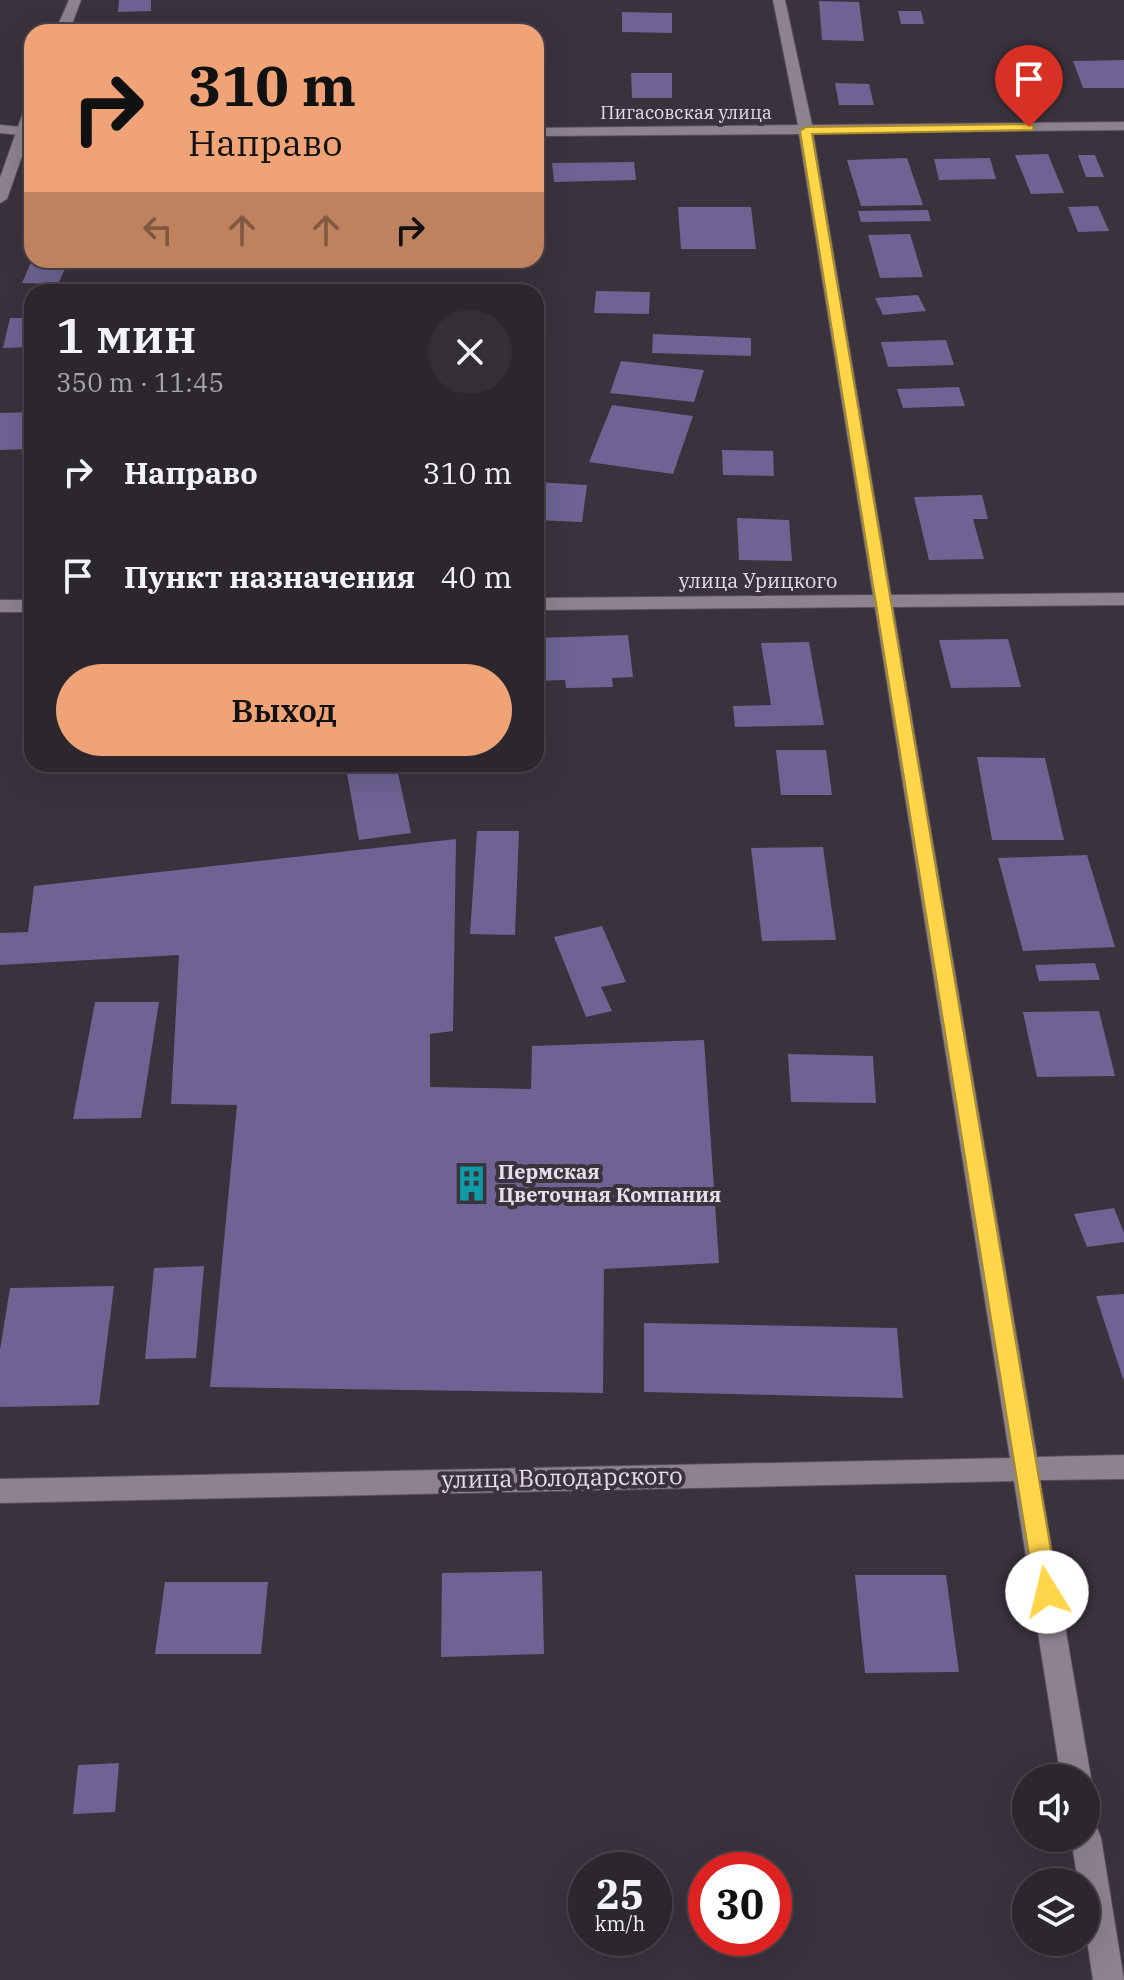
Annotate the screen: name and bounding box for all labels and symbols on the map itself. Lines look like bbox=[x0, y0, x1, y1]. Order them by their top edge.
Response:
pin bbox=[995, 45, 1063, 127]
street label: Пигасовская улица bbox=[600, 101, 772, 124]
street label: улица Урицкого bbox=[679, 567, 837, 594]
place label: Пермская Цветочная Компания bbox=[498, 1158, 721, 1208]
building icon: Пермская Цветочная Компания bbox=[453, 1165, 491, 1203]
street label: улица Володарского bbox=[441, 1459, 683, 1495]
position arrow bbox=[1005, 1550, 1089, 1634]
speed limit sign: 30 bbox=[688, 1852, 792, 1956]

